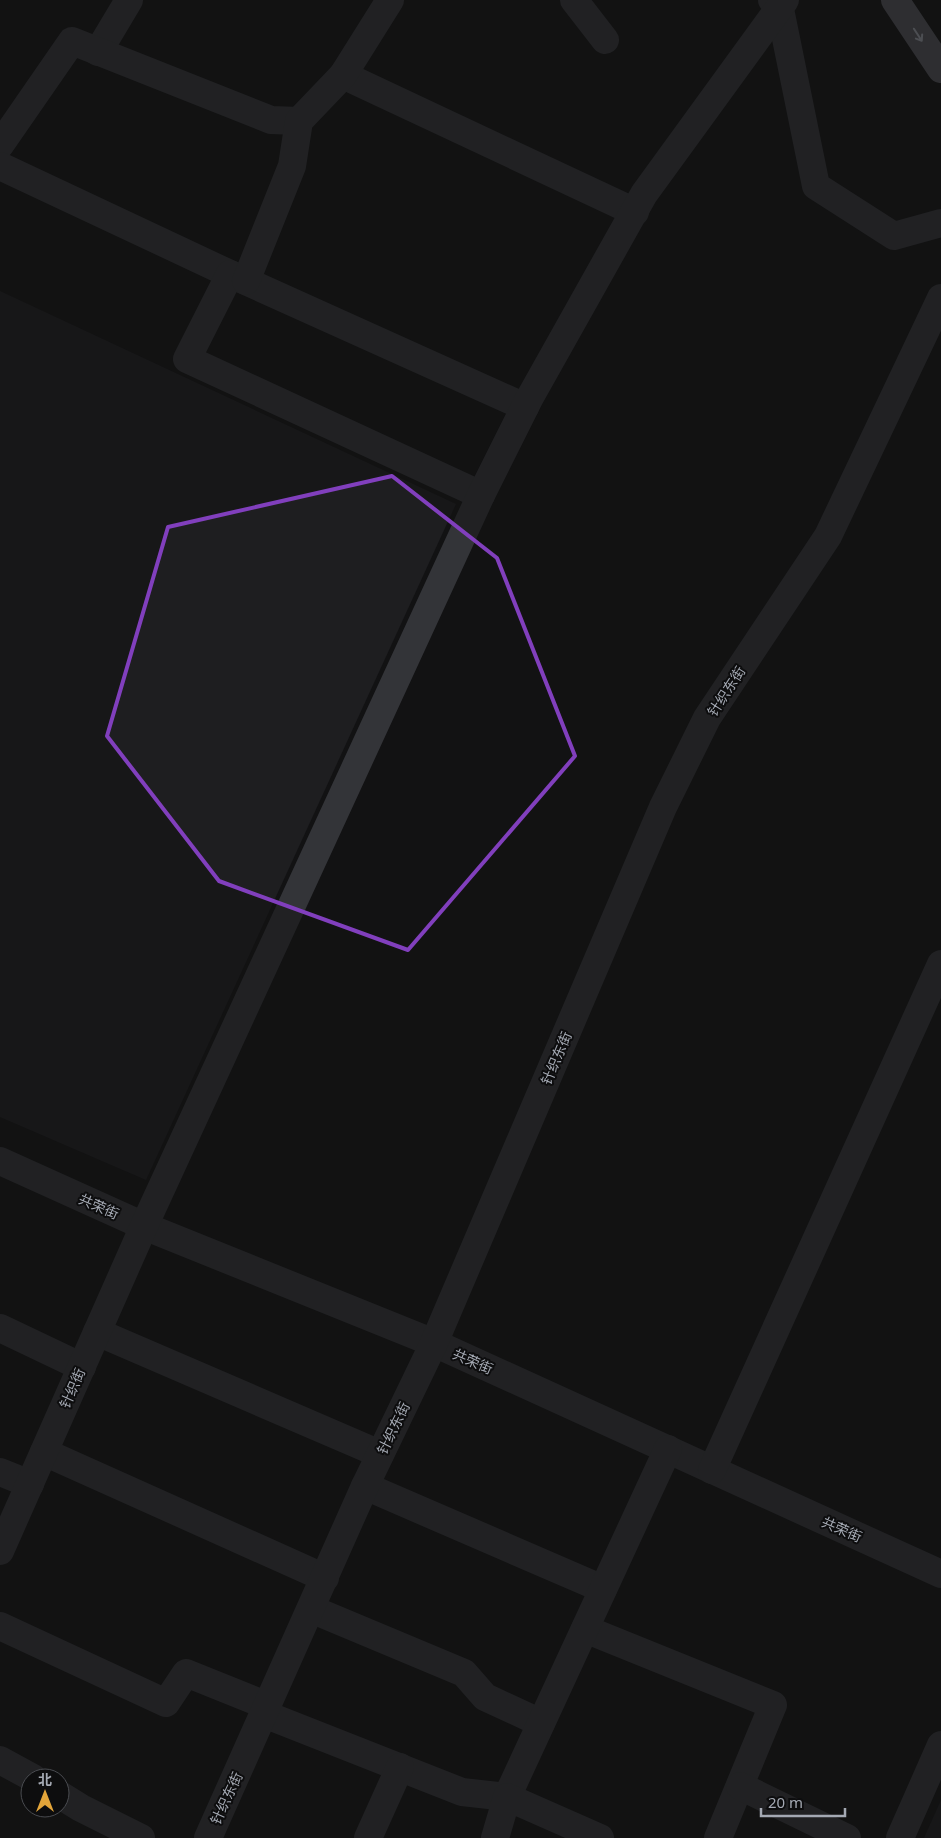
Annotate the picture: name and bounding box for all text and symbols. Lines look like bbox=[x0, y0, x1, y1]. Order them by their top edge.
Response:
one-way arrow bbox=[913, 27, 923, 41]
street label: 针织东街 bbox=[703, 662, 749, 720]
street label: 针织东街 bbox=[536, 1029, 576, 1087]
street label: 共荣街 bbox=[76, 1189, 122, 1223]
street label: 共荣街 bbox=[450, 1344, 496, 1378]
street label: 针织街 bbox=[55, 1365, 89, 1411]
street label: 针织东街 bbox=[372, 1399, 414, 1457]
street label: 共荣街 bbox=[819, 1512, 865, 1546]
north arrow bbox=[20, 1768, 70, 1818]
street label: 针织东街 bbox=[206, 1769, 246, 1827]
text: 北 bbox=[38, 1770, 52, 1789]
scale bar bbox=[761, 1786, 845, 1818]
text: 20 m bbox=[768, 1792, 803, 1812]

